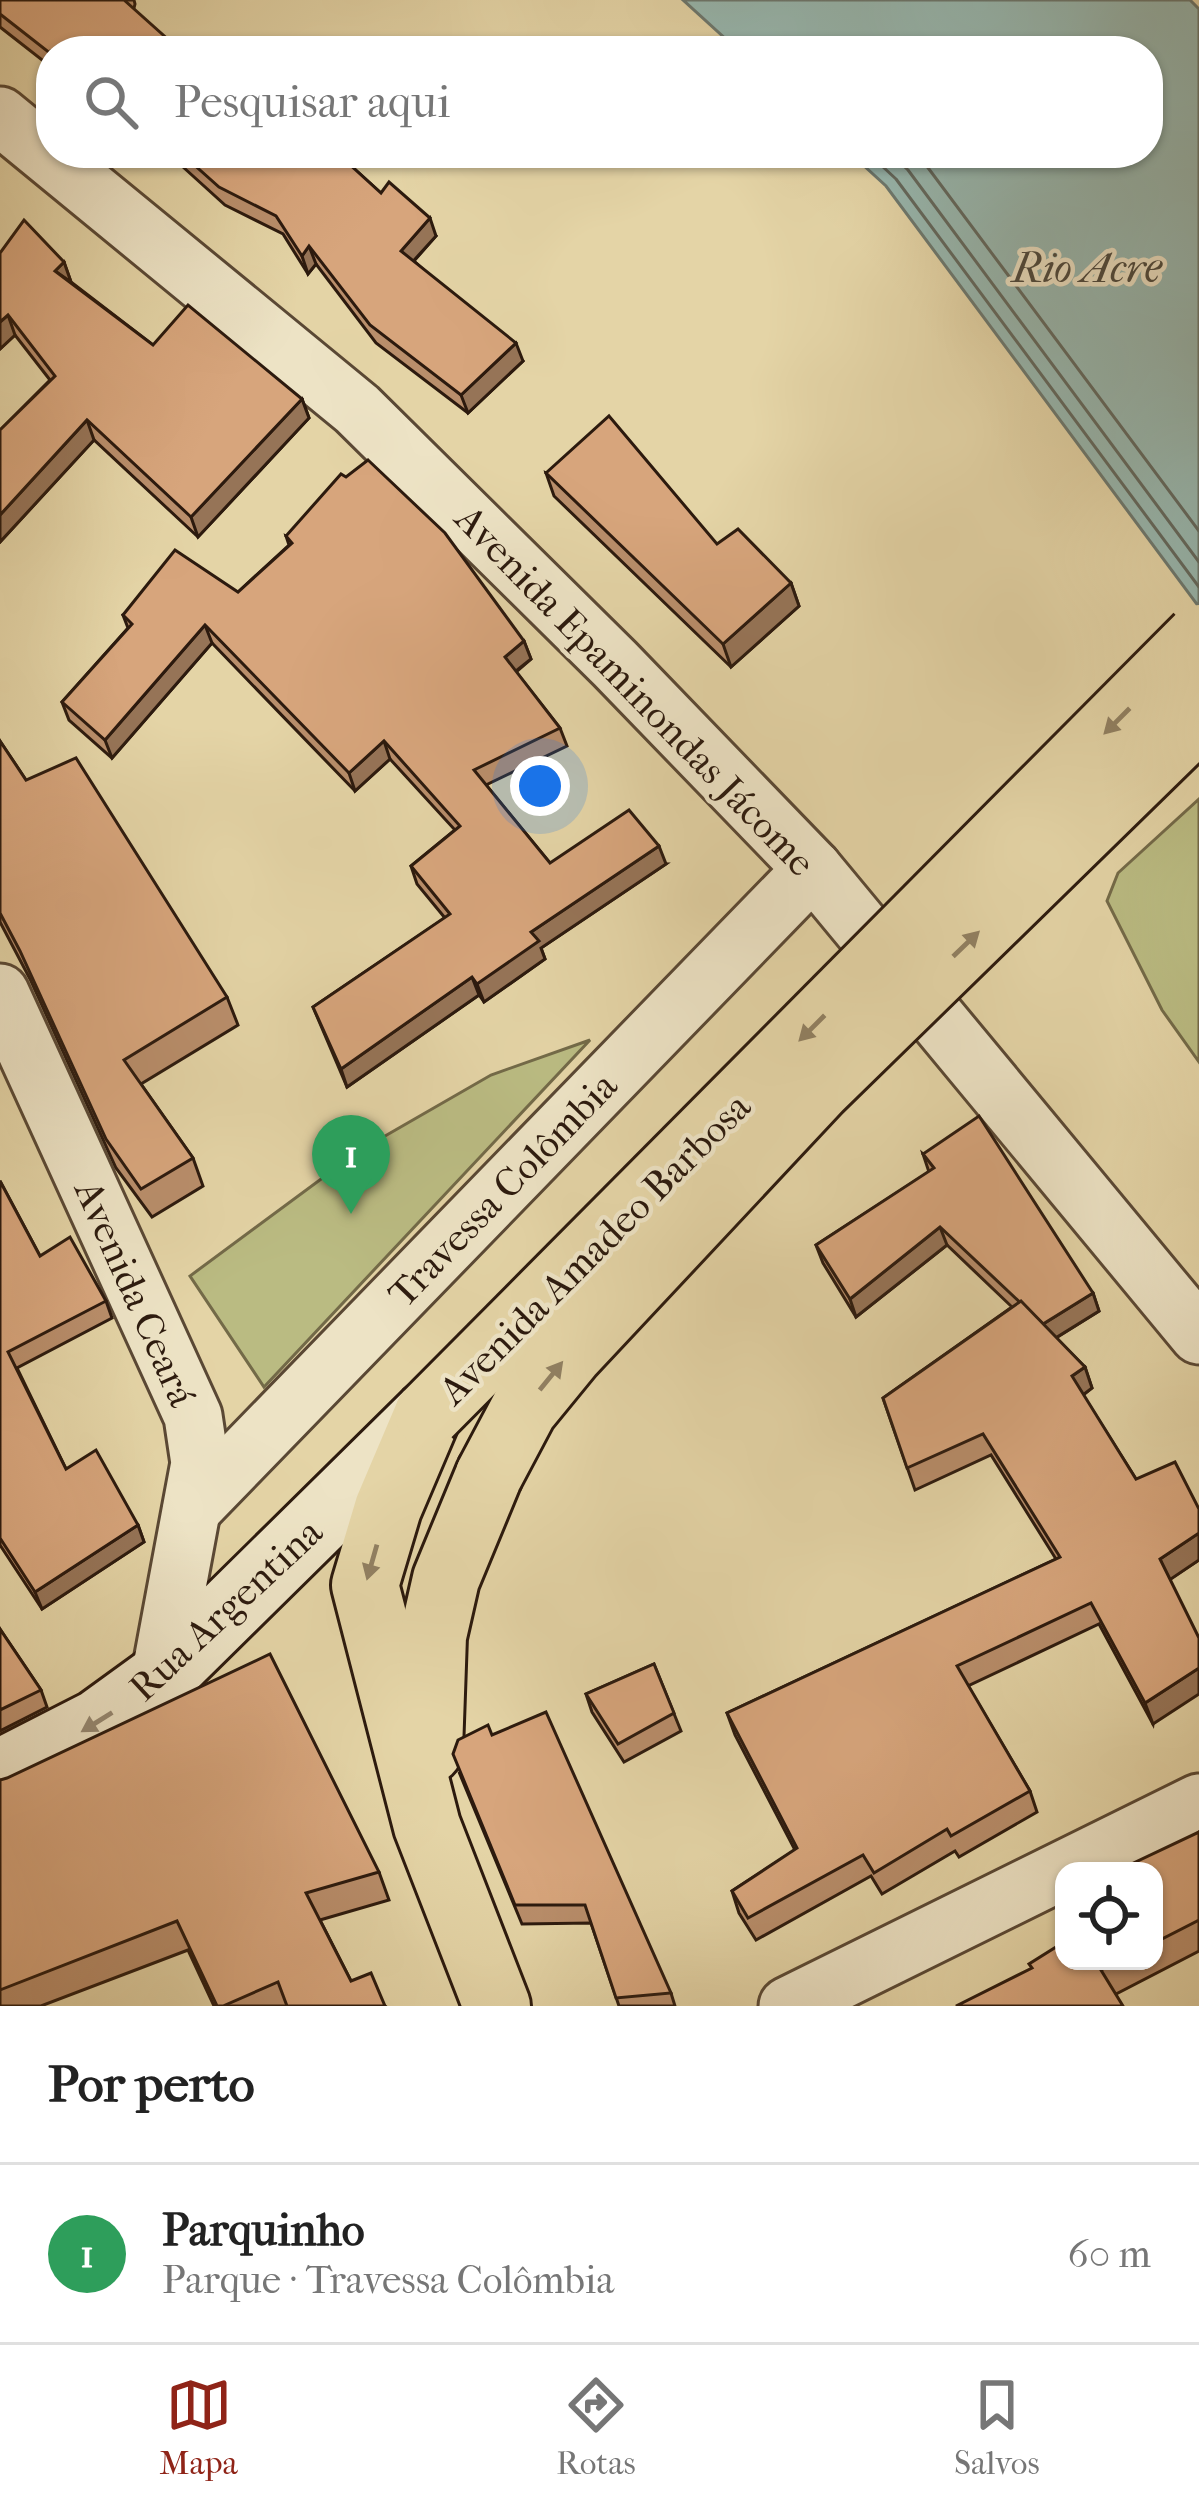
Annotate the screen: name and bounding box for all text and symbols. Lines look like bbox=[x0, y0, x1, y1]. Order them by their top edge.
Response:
search box bbox=[36, 36, 1163, 168]
icon: search bbox=[78, 69, 144, 135]
text: Pesquisar aqui bbox=[174, 76, 450, 129]
water label: Rio Acre bbox=[1009, 244, 1163, 293]
street label: Avenida Epaminondas Jácome bbox=[445, 494, 825, 886]
one-way arrow bbox=[1103, 706, 1131, 735]
your location bbox=[510, 756, 570, 816]
one-way arrow bbox=[951, 930, 980, 958]
one-way arrow bbox=[798, 1014, 826, 1042]
street label: Travessa Colômbia bbox=[379, 1062, 627, 1317]
street label: Avenida Amadeo Barbosa bbox=[428, 1083, 761, 1415]
pin: 1 bbox=[312, 1115, 390, 1214]
street label: Avenida Ceará bbox=[64, 1172, 206, 1414]
one-way arrow bbox=[537, 1361, 563, 1392]
street label: Rua Argentina bbox=[120, 1508, 332, 1711]
one-way arrow bbox=[362, 1545, 380, 1581]
one-way arrow bbox=[81, 1710, 114, 1732]
map controls bbox=[1055, 1862, 1163, 1970]
button: locate bbox=[1055, 1862, 1163, 1970]
text: Por perto bbox=[48, 2054, 255, 2114]
text: Parquinho bbox=[162, 2204, 365, 2257]
text: 1 bbox=[80, 2231, 94, 2277]
text: 60 m bbox=[1068, 2231, 1151, 2277]
text: Parque · Travessa Colômbia bbox=[162, 2257, 614, 2303]
tab: Mapa bbox=[159, 2372, 238, 2483]
tab: Rotas bbox=[556, 2372, 636, 2483]
tab: Salvos bbox=[954, 2372, 1040, 2483]

